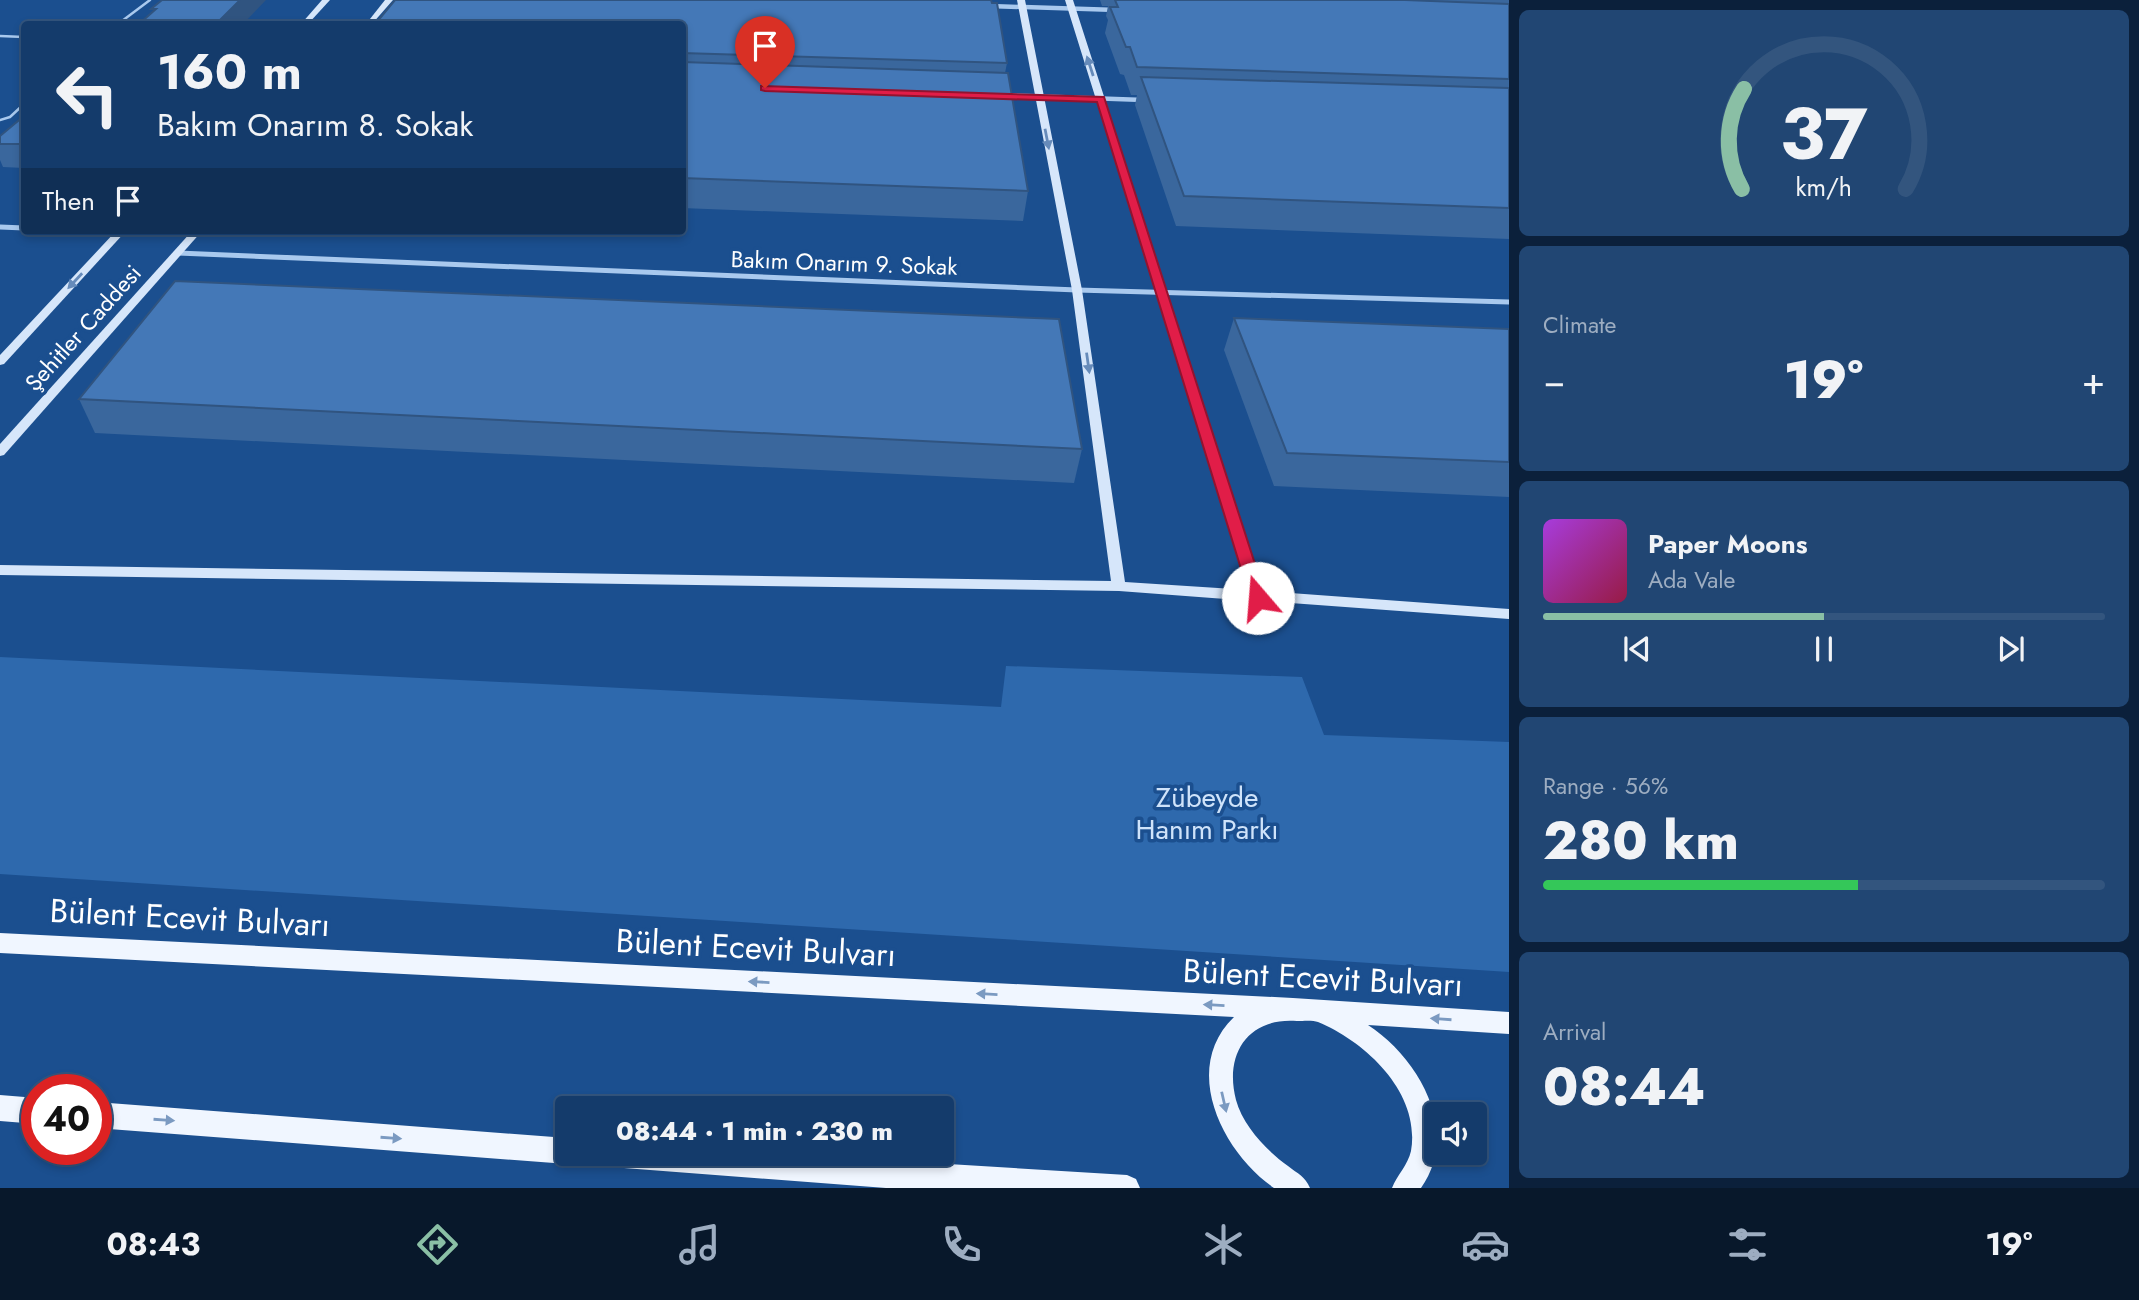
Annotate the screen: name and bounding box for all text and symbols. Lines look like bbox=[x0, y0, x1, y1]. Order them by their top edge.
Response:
pin bbox=[735, 16, 795, 88]
icon: arrive bbox=[746, 27, 784, 65]
text: 160 m bbox=[157, 37, 302, 107]
icon: left bbox=[42, 49, 133, 140]
one-way arrow bbox=[1084, 55, 1095, 76]
text: 37 bbox=[1780, 81, 1868, 186]
text: Bakım Onarım 8. Sokak bbox=[157, 102, 473, 148]
one-way arrow bbox=[1042, 128, 1053, 150]
text: km/h bbox=[1796, 169, 1852, 205]
text: Then bbox=[42, 182, 95, 220]
icon: arrive bbox=[109, 182, 147, 220]
street label: Bakım Onarım 9. Sokak bbox=[730, 242, 959, 284]
street label: Şehitler Caddesi bbox=[17, 257, 149, 399]
one-way arrow bbox=[67, 272, 83, 289]
text: Climate bbox=[1543, 308, 1616, 342]
text: 19° bbox=[1784, 342, 1863, 418]
one-way arrow bbox=[1082, 352, 1093, 374]
text: − bbox=[1543, 353, 1565, 408]
text: + bbox=[2082, 353, 2105, 408]
text: Paper Moons bbox=[1648, 525, 1808, 563]
position arrow bbox=[1221, 561, 1295, 635]
text: Ada Vale bbox=[1648, 563, 1735, 597]
icon: previous bbox=[1618, 630, 1656, 668]
icon: pause bbox=[1805, 630, 1843, 668]
icon: next bbox=[1992, 630, 2030, 668]
text: Range · 56% bbox=[1543, 769, 1668, 803]
park label: Zübeyde Hanım Parkı bbox=[1136, 777, 1278, 850]
text: 280 km bbox=[1543, 803, 1739, 879]
street label: Bülent Ecevit Bulvarı bbox=[49, 887, 331, 948]
street label: Bülent Ecevit Bulvarı bbox=[615, 917, 897, 978]
street label: Bülent Ecevit Bulvarı bbox=[1182, 947, 1464, 1008]
one-way arrow bbox=[748, 976, 770, 987]
one-way arrow bbox=[975, 988, 997, 999]
one-way arrow bbox=[1203, 1000, 1225, 1011]
one-way arrow bbox=[1430, 1013, 1452, 1024]
text: Arrival bbox=[1543, 1015, 1606, 1049]
text: 08:44 bbox=[1543, 1049, 1706, 1125]
speed limit sign: 40 bbox=[21, 1074, 112, 1165]
one-way arrow bbox=[1219, 1091, 1230, 1113]
map controls bbox=[1424, 1102, 1487, 1165]
button: sound bbox=[1424, 1102, 1487, 1165]
text: 08:44 · 1 min · 230 m bbox=[616, 1112, 893, 1150]
one-way arrow bbox=[154, 1115, 176, 1126]
one-way arrow bbox=[380, 1133, 402, 1144]
icon: directions bbox=[413, 1220, 462, 1269]
icon: music bbox=[675, 1220, 724, 1269]
icon: phone bbox=[937, 1220, 986, 1269]
icon: climate bbox=[1199, 1220, 1248, 1269]
icon: car bbox=[1461, 1220, 1510, 1269]
icon: filters bbox=[1723, 1220, 1772, 1269]
text: 08:43 bbox=[107, 1221, 200, 1267]
text: 19° bbox=[1985, 1221, 2032, 1267]

